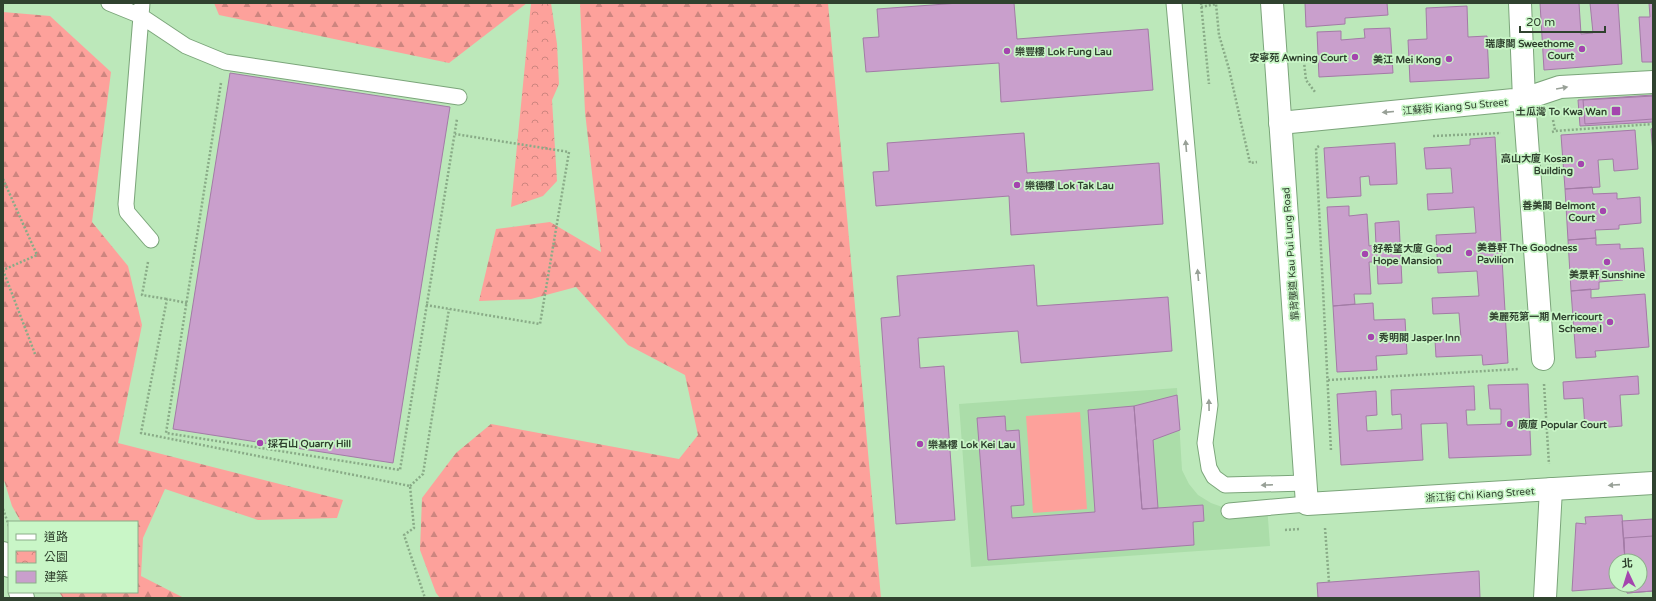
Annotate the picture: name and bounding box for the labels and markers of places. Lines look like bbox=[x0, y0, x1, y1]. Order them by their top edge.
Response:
place label: 瑞康閣 Sweethome Court bbox=[1486, 38, 1574, 62]
marker: 瑞康閣 Sweethome Court bbox=[1577, 44, 1587, 54]
marker: 樂豐樓 Lok Fung Lau bbox=[1002, 46, 1012, 56]
place label: 樂豐樓 Lok Fung Lau bbox=[1015, 46, 1112, 58]
place label: 安寧苑 Awning Court bbox=[1249, 52, 1347, 64]
marker: 安寧苑 Awning Court bbox=[1350, 52, 1360, 62]
place label: 美江 Mei Kong bbox=[1373, 54, 1441, 66]
marker: 美江 Mei Kong bbox=[1444, 54, 1454, 64]
marker: 土瓜灣 To Kwa Wan bbox=[1610, 105, 1622, 117]
place label: 土瓜灣 To Kwa Wan bbox=[1516, 106, 1607, 118]
place label: 高山大廈 Kosan Building bbox=[1501, 153, 1573, 177]
marker: 高山大廈 Kosan Building bbox=[1576, 159, 1586, 169]
marker: 樂德樓 Lok Tak Lau bbox=[1012, 180, 1022, 190]
place label: 樂德樓 Lok Tak Lau bbox=[1025, 180, 1114, 192]
place label: 善美閣 Belmont Court bbox=[1522, 200, 1595, 224]
marker: 善美閣 Belmont Court bbox=[1598, 206, 1608, 216]
place label: 美善軒 The Goodness Pavilion bbox=[1477, 242, 1578, 266]
place label: 好希望大廈 Good Hope Mansion bbox=[1373, 243, 1452, 267]
marker: 美善軒 The Goodness Pavilion bbox=[1464, 248, 1474, 258]
marker: 好希望大廈 Good Hope Mansion bbox=[1360, 249, 1370, 259]
marker: 美景軒 Sunshine bbox=[1602, 257, 1612, 267]
place label: 美景軒 Sunshine bbox=[1569, 269, 1645, 281]
place label: 美麗苑第一期 Merricourt Scheme I bbox=[1489, 311, 1602, 335]
marker: 美麗苑第一期 Merricourt Scheme I bbox=[1605, 317, 1615, 327]
marker: 秀明閣 Jasper Inn bbox=[1366, 332, 1376, 342]
place label: 秀明閣 Jasper Inn bbox=[1379, 332, 1460, 344]
marker: 廣廈 Popular Court bbox=[1505, 419, 1515, 429]
place label: 廣廈 Popular Court bbox=[1518, 419, 1607, 431]
marker: 採石山 Quarry Hill bbox=[255, 438, 265, 448]
place label: 採石山 Quarry Hill bbox=[267, 438, 351, 450]
marker: 樂基樓 Lok Kei Lau bbox=[915, 439, 925, 449]
place label: 樂基樓 Lok Kei Lau bbox=[928, 439, 1015, 451]

